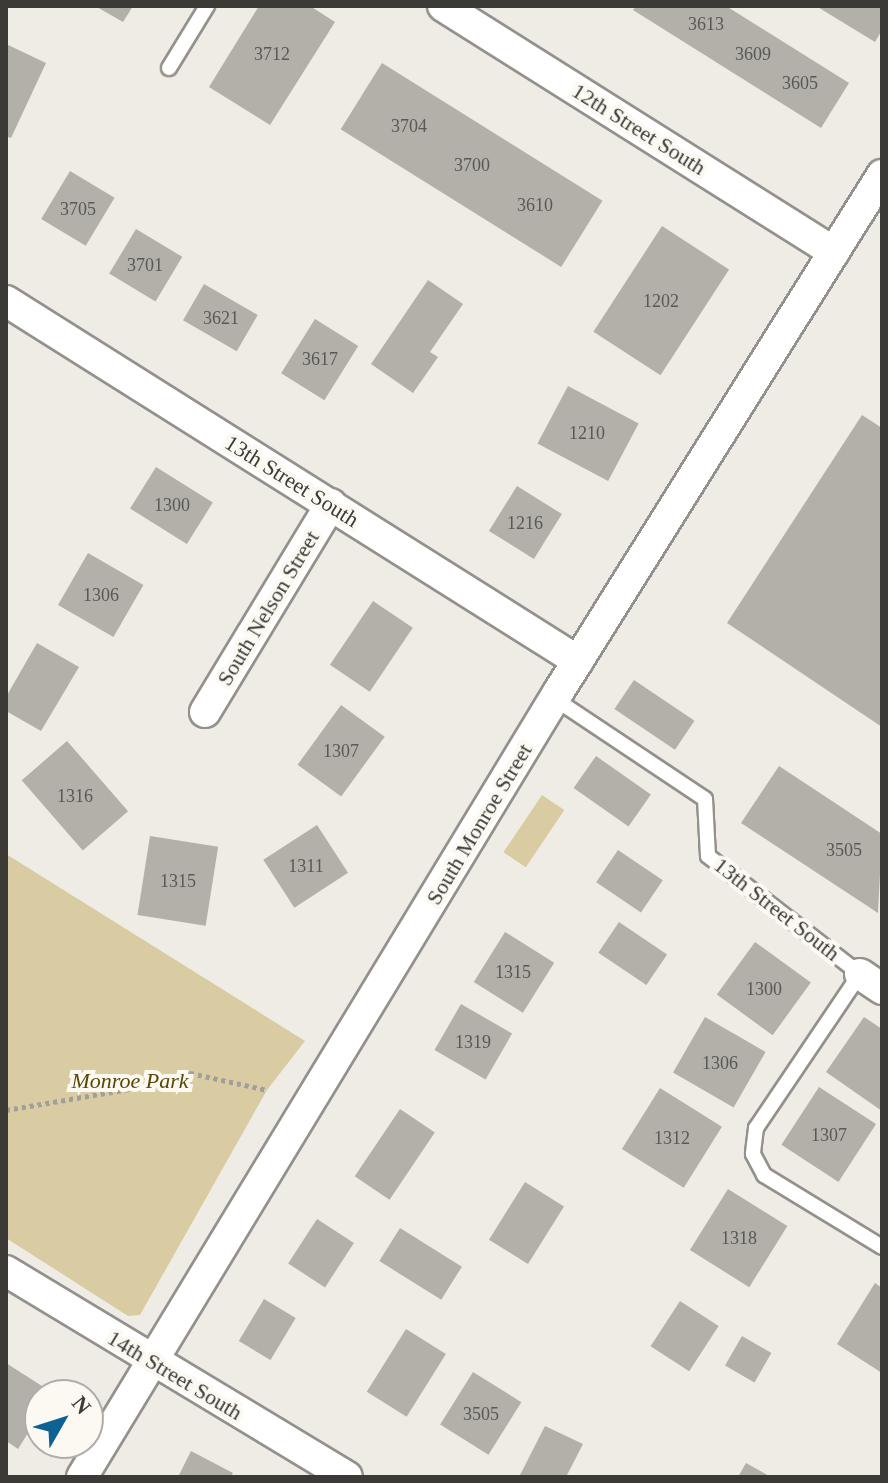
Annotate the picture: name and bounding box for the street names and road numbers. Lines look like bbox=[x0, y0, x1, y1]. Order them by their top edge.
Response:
street label: 12th Street South bbox=[567, 77, 711, 181]
street label: 13th Street South bbox=[220, 429, 364, 533]
street label: South Nelson Street bbox=[211, 526, 325, 690]
street label: South Monroe Street bbox=[420, 739, 538, 909]
street label: 13th Street South bbox=[709, 852, 845, 966]
street label: 14th Street South bbox=[103, 1324, 247, 1426]

